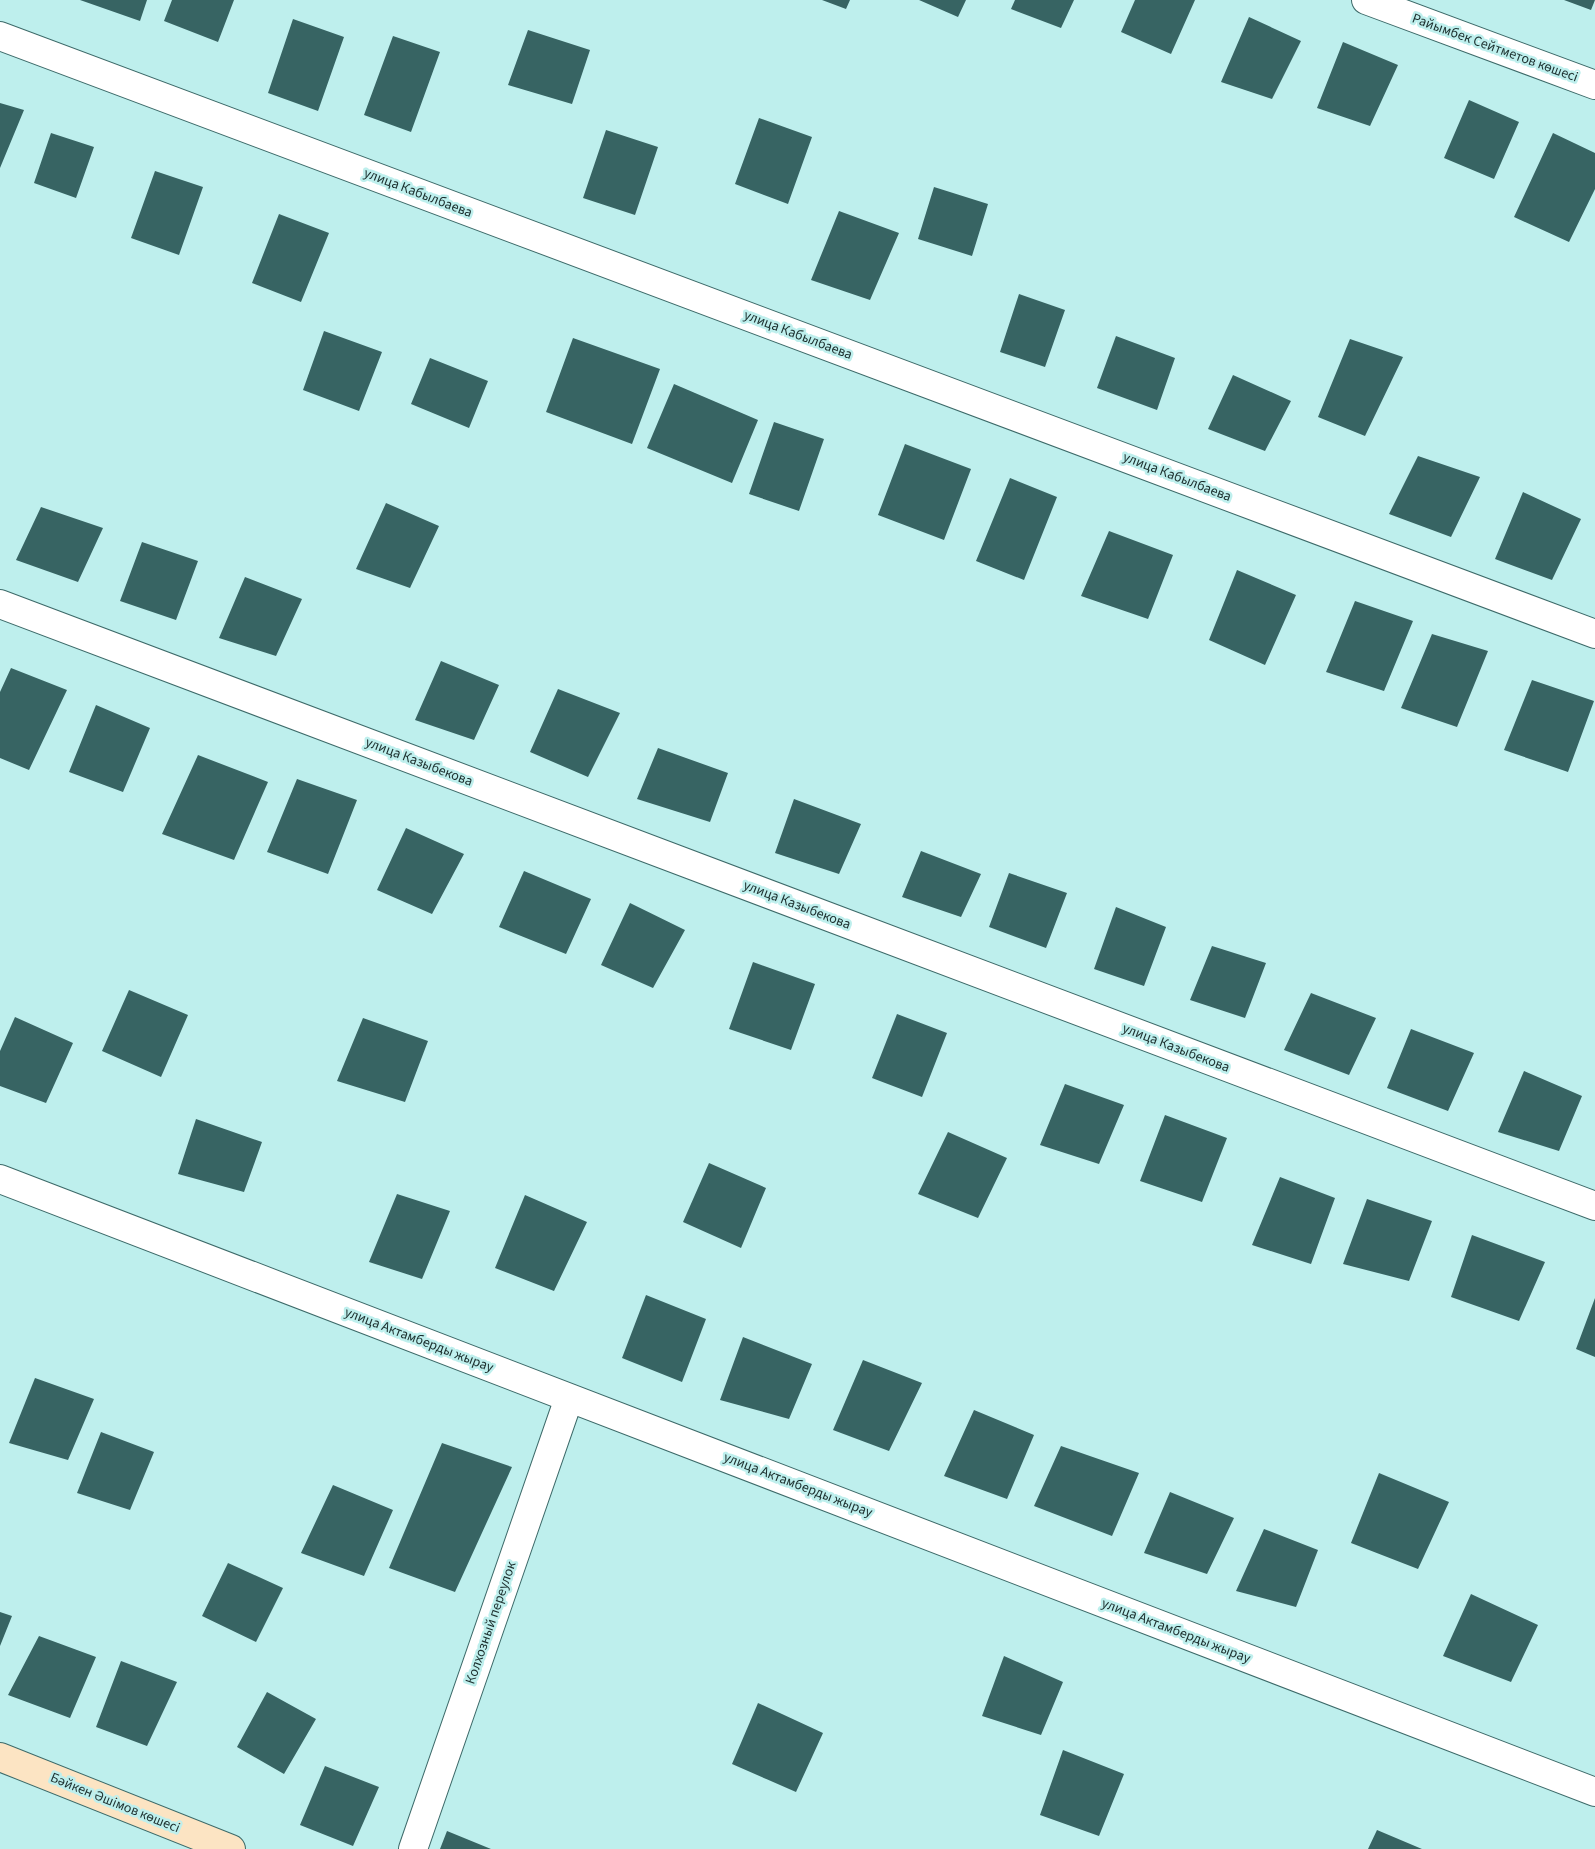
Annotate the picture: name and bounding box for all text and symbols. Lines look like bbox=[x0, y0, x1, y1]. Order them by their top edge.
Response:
street label: Райымбек Сейтметов көшесі bbox=[1409, 9, 1581, 87]
street label: улица Кабылбаева bbox=[361, 163, 475, 223]
street label: улица Кабылбаева bbox=[741, 305, 855, 365]
street label: улица Кабылбаева bbox=[1120, 447, 1234, 507]
street label: улица Казыбекова bbox=[362, 732, 476, 792]
street label: улица Казыбекова bbox=[740, 875, 854, 935]
street label: улица Казыбекова bbox=[1119, 1018, 1233, 1078]
street label: улица Актамберды жырау bbox=[342, 1302, 497, 1378]
street label: улица Актамберды жырау bbox=[721, 1447, 876, 1523]
street label: Колхозный переулок bbox=[461, 1559, 521, 1687]
street label: улица Актамберды жырау bbox=[1099, 1593, 1254, 1669]
street label: Бәйкен Әшімов көшесі bbox=[47, 1768, 183, 1838]

